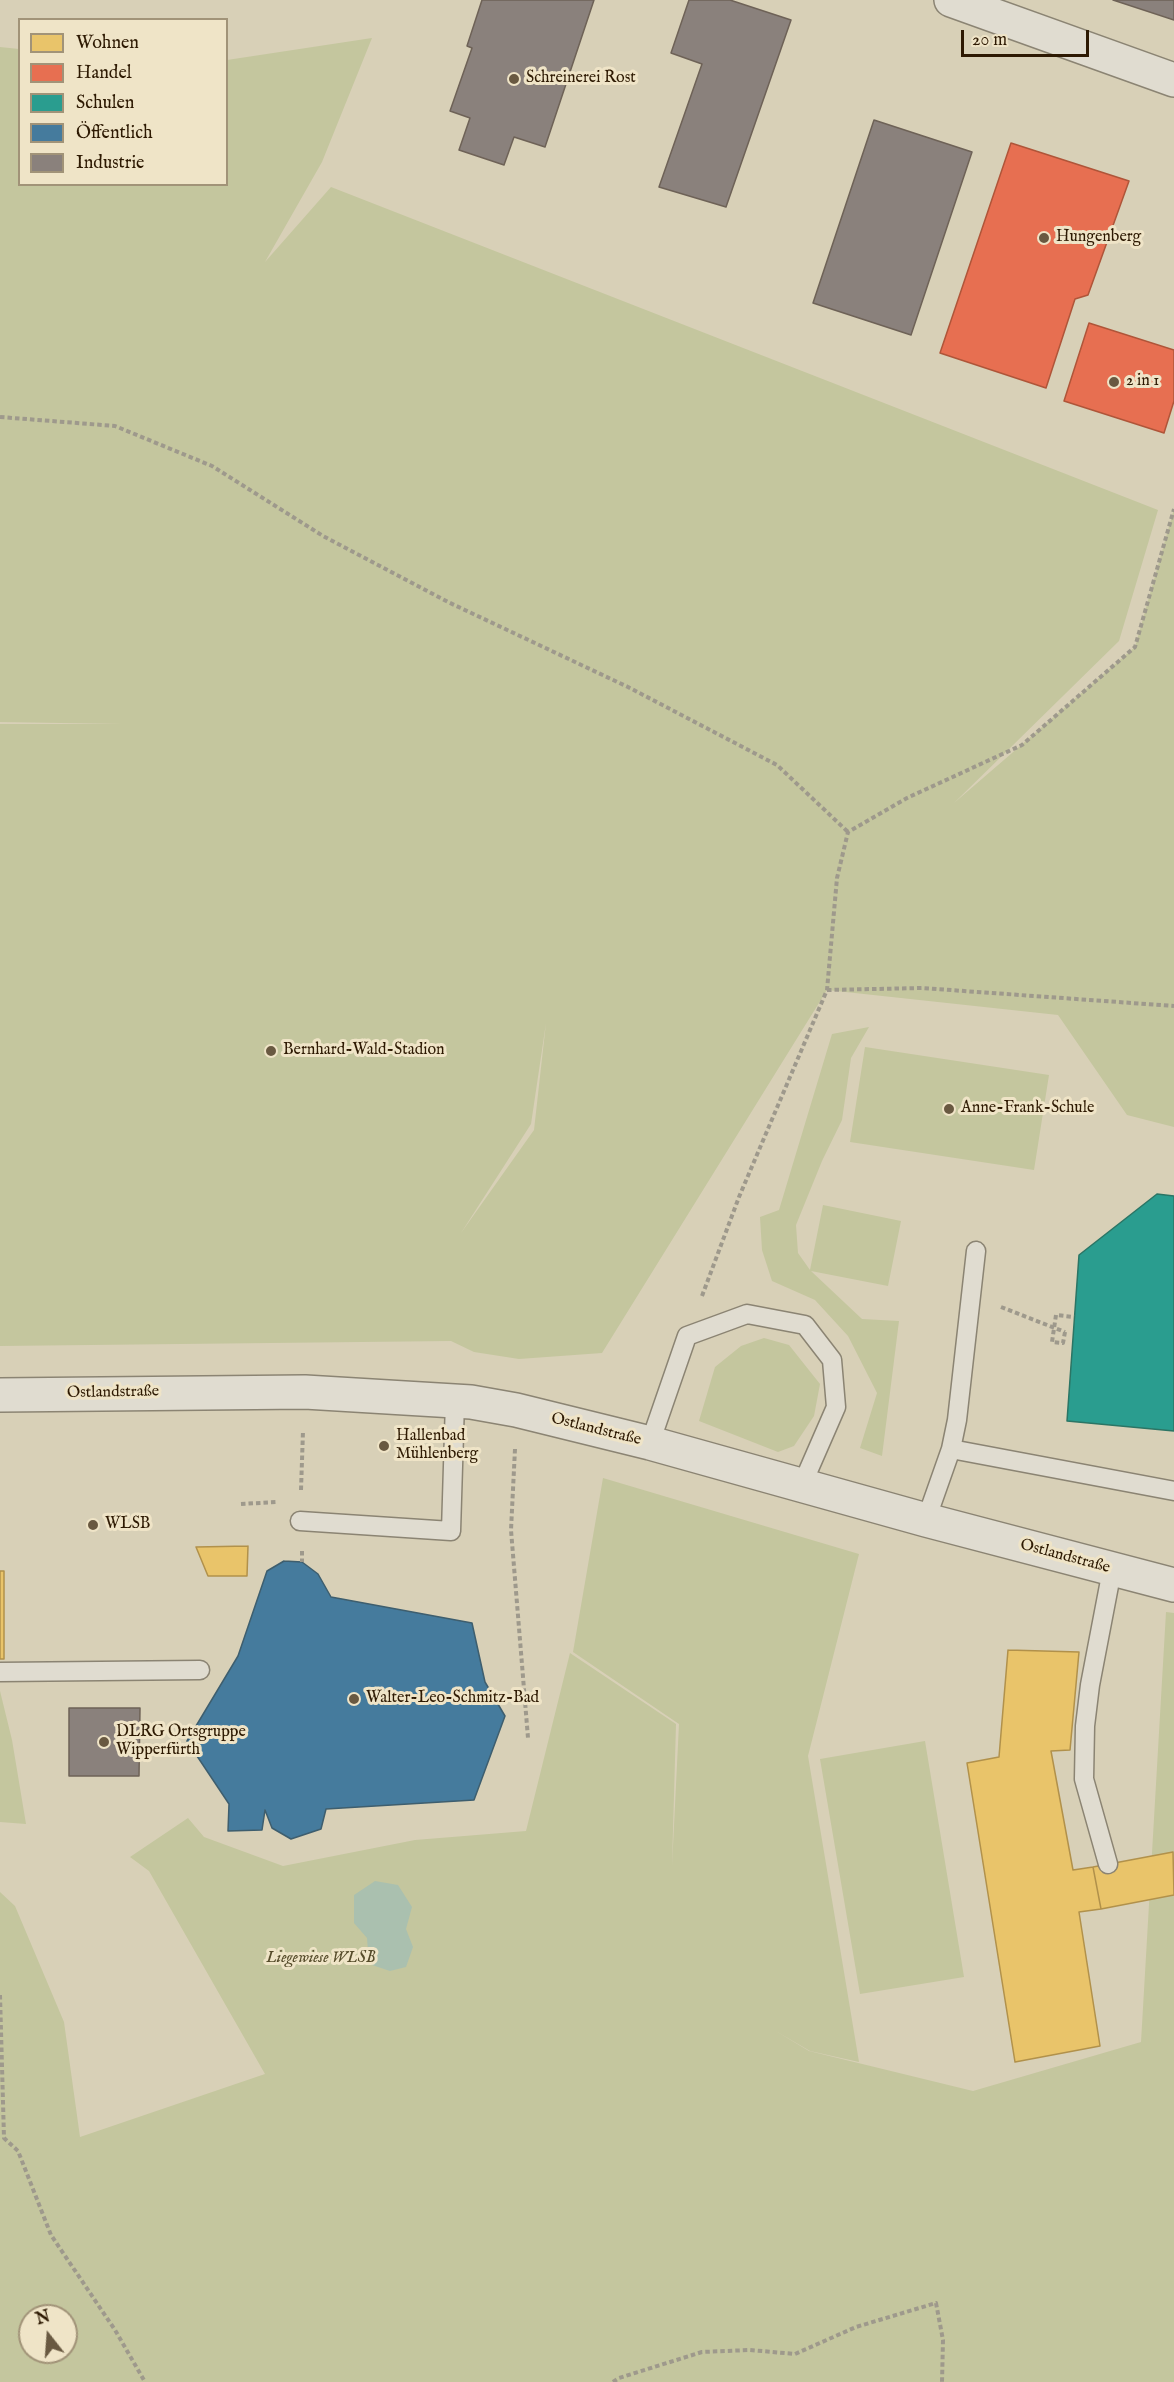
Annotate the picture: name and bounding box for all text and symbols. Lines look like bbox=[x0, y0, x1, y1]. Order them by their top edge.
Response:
legend bbox=[18, 18, 228, 186]
scale bar bbox=[964, 18, 1092, 56]
text: 20 m bbox=[972, 29, 1007, 52]
text: Wohnen bbox=[76, 32, 139, 55]
text: Handel bbox=[76, 62, 132, 85]
place label: Schreinerei Rost bbox=[526, 69, 636, 89]
marker: Schreinerei Rost bbox=[507, 72, 521, 86]
text: Schulen bbox=[76, 92, 134, 115]
text: Öffentlich bbox=[76, 122, 153, 145]
text: Industrie bbox=[76, 152, 144, 175]
place label: Hungenberg bbox=[1056, 228, 1141, 248]
marker: Hungenberg bbox=[1037, 231, 1051, 245]
place label: 2 in 1 bbox=[1126, 372, 1159, 392]
marker: 2 in 1 bbox=[1107, 375, 1121, 389]
place label: Bernhard-Wald-Stadion bbox=[283, 1041, 444, 1061]
marker: Bernhard-Wald-Stadion bbox=[264, 1044, 278, 1058]
place label: Anne-Frank-Schule bbox=[961, 1099, 1094, 1119]
marker: Anne-Frank-Schule bbox=[942, 1102, 956, 1116]
street label: Ostlandstraße bbox=[67, 1383, 159, 1403]
street label: Ostlandstraße bbox=[549, 1410, 643, 1450]
place label: Hallenbad Mühlenberg bbox=[396, 1427, 478, 1465]
marker: Hallenbad Mühlenberg bbox=[377, 1439, 391, 1453]
place label: WLSB bbox=[105, 1515, 150, 1535]
marker: WLSB bbox=[86, 1518, 100, 1532]
street label: Ostlandstraße bbox=[1018, 1536, 1112, 1578]
place label: Walter-Leo-Schmitz-Bad bbox=[366, 1689, 539, 1709]
marker: Walter-Leo-Schmitz-Bad bbox=[347, 1692, 361, 1706]
place label: DLRG Ortsgruppe Wipperfürth bbox=[116, 1723, 246, 1761]
marker: DLRG Ortsgruppe Wipperfürth bbox=[97, 1735, 111, 1749]
park label: Liegewiese WLSB bbox=[266, 1949, 376, 1969]
north arrow bbox=[18, 2304, 78, 2364]
text: N bbox=[34, 2307, 53, 2330]

